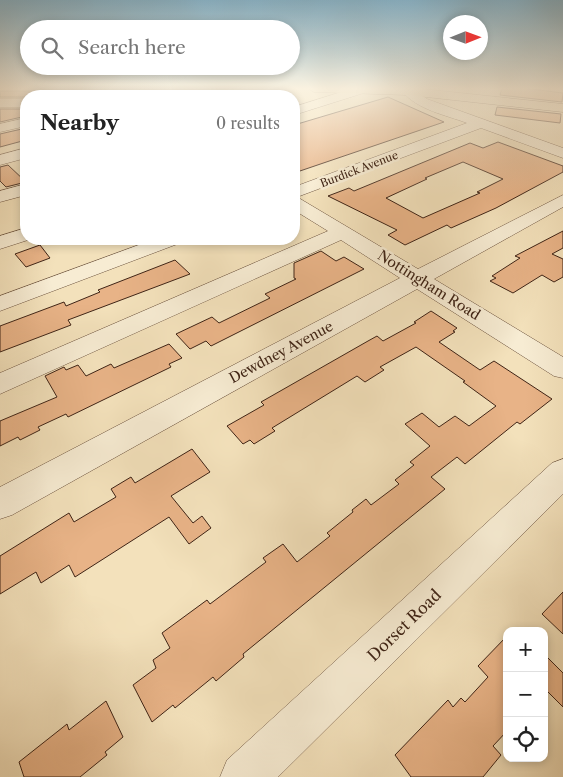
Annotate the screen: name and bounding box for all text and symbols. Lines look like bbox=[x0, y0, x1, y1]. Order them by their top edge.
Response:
north arrow bbox=[443, 15, 488, 60]
search box bbox=[20, 20, 300, 75]
icon: search bbox=[38, 34, 66, 62]
text: Search here bbox=[78, 36, 186, 59]
text: Nearby bbox=[40, 110, 119, 135]
text: 0 results bbox=[216, 113, 280, 133]
street label: Burdick Avenue bbox=[318, 148, 400, 190]
street label: Nottingham Road bbox=[374, 246, 484, 324]
street label: Dewdney Avenue bbox=[226, 317, 336, 387]
street label: Dorset Road bbox=[363, 585, 445, 665]
map controls bbox=[503, 627, 548, 762]
button: + bbox=[503, 627, 548, 672]
button: − bbox=[503, 672, 548, 717]
button: locate bbox=[503, 717, 548, 762]

